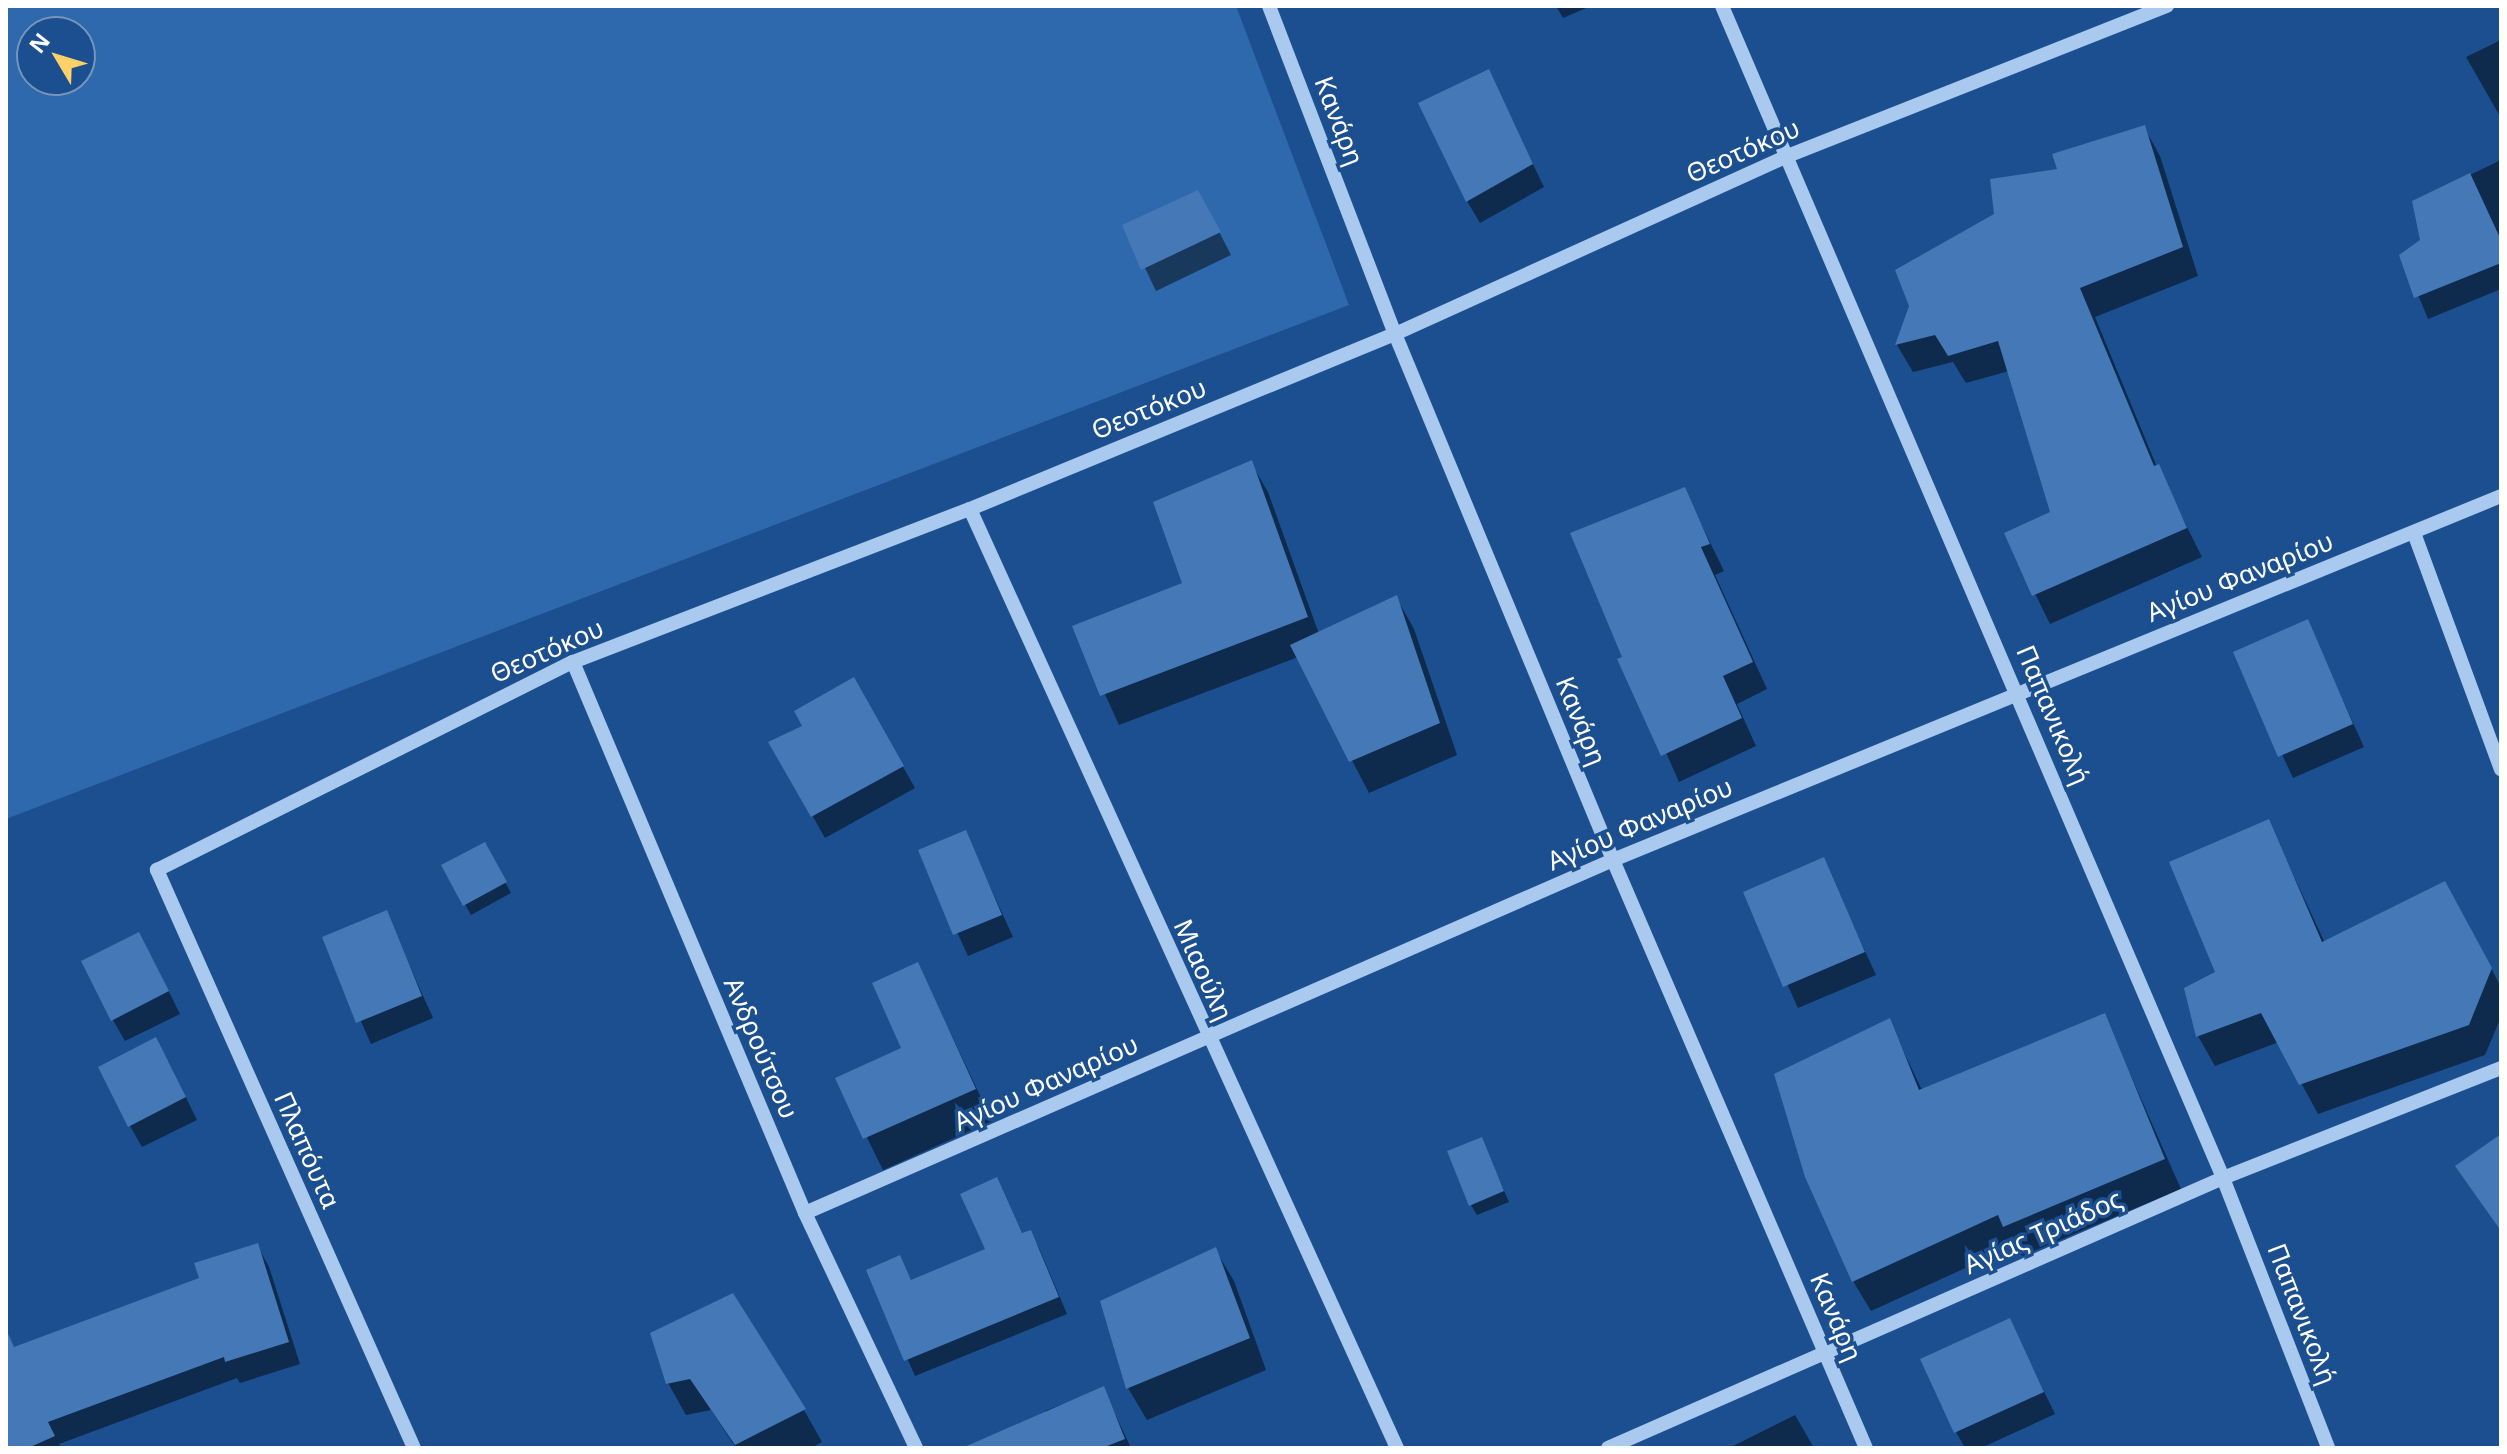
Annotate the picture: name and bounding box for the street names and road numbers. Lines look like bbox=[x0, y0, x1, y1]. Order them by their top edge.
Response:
street label: Κανάρη bbox=[1308, 72, 1370, 170]
street label: Θεοτόκου bbox=[1681, 112, 1805, 190]
street label: Θεοτόκου bbox=[1087, 372, 1211, 446]
street label: Αγίου Φαναρίου bbox=[2142, 525, 2338, 629]
street label: Θεοτόκου bbox=[485, 612, 609, 690]
street label: Παπανικολή bbox=[2010, 641, 2096, 789]
street label: Κανάρη bbox=[1549, 672, 1613, 770]
street label: Αγίου Φαναρίου bbox=[1543, 771, 1737, 877]
street label: Μιαούλη bbox=[1167, 915, 1239, 1025]
street label: Ανδρούτσου bbox=[717, 973, 805, 1123]
street label: Αγίου Φαναρίου bbox=[949, 1028, 1143, 1138]
street label: Πλαπόυτα bbox=[267, 1087, 347, 1213]
street label: Αγίας Τριάδος bbox=[1959, 1183, 2127, 1281]
street label: Παπανικολή bbox=[2261, 1239, 2343, 1389]
street label: Κανάρη bbox=[1803, 1268, 1869, 1366]

